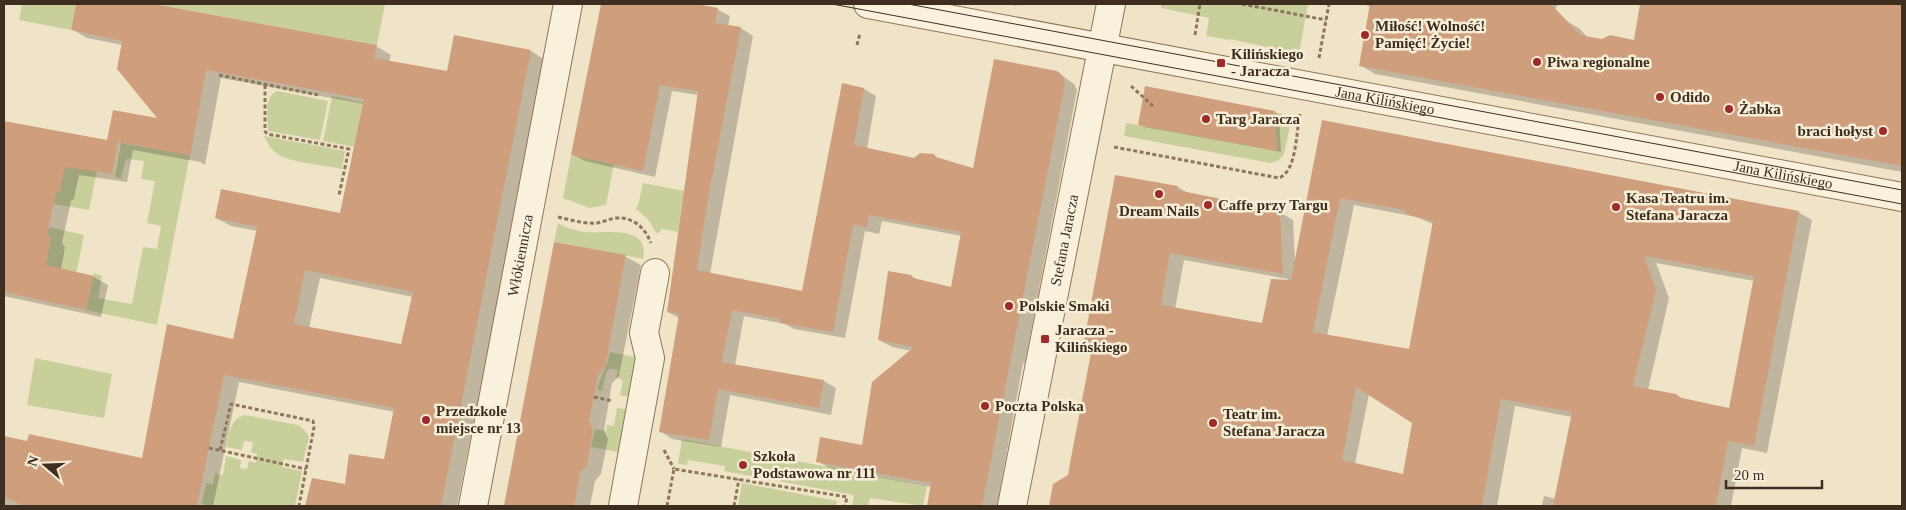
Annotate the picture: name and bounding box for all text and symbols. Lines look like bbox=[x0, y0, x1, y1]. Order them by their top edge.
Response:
place label: Miłość! Wolność! Pamięć! Życie! bbox=[1375, 18, 1485, 51]
marker: Miłość! Wolność! Pamięć! Życie! bbox=[1359, 29, 1371, 41]
place label: Kilińskiego - Jaracza bbox=[1231, 46, 1304, 79]
place label: Piwa regionalne bbox=[1547, 54, 1650, 70]
marker: Piwa regionalne bbox=[1531, 56, 1543, 68]
marker: Kilińskiego - Jaracza bbox=[1215, 57, 1227, 69]
street label: Jana Kilińskiego bbox=[1334, 83, 1436, 118]
place label: Odido bbox=[1670, 89, 1710, 105]
marker: Odido bbox=[1654, 91, 1666, 103]
place label: Żabka bbox=[1739, 101, 1781, 117]
marker: Żabka bbox=[1723, 103, 1735, 115]
place label: Targ Jaracza bbox=[1216, 111, 1301, 127]
marker: Targ Jaracza bbox=[1200, 113, 1212, 125]
place label: braci hołyst bbox=[1798, 123, 1873, 139]
marker: braci hołyst bbox=[1877, 125, 1889, 137]
street label: Jana Kilińskiego bbox=[1732, 158, 1834, 192]
marker: Dream Nails bbox=[1153, 188, 1165, 200]
place label: Kasa Teatru im. Stefana Jaracza bbox=[1626, 190, 1729, 223]
street label: Stefana Jaracza bbox=[1048, 193, 1081, 287]
place label: Caffe przy Targu bbox=[1218, 197, 1328, 213]
marker: Caffe przy Targu bbox=[1202, 199, 1214, 211]
marker: Kasa Teatru im. Stefana Jaracza bbox=[1610, 201, 1622, 213]
place label: Dream Nails bbox=[1119, 203, 1199, 219]
street label: Włókiennicza bbox=[505, 213, 536, 298]
place label: Polskie Smaki bbox=[1019, 298, 1109, 314]
marker: Polskie Smaki bbox=[1003, 300, 1015, 312]
place label: Jaracza - Kilińskiego bbox=[1055, 322, 1128, 355]
marker: Jaracza - Kilińskiego bbox=[1039, 333, 1051, 345]
place label: Poczta Polska bbox=[995, 398, 1084, 414]
marker: Poczta Polska bbox=[979, 400, 991, 412]
place label: Przedzkole miejsce nr 13 bbox=[436, 403, 521, 436]
place label: Teatr im. Stefana Jaracza bbox=[1223, 406, 1326, 439]
marker: Przedzkole miejsce nr 13 bbox=[420, 414, 432, 426]
marker: Teatr im. Stefana Jaracza bbox=[1207, 417, 1219, 429]
north arrow bbox=[20, 440, 70, 490]
place label: Szkoła Podstawowa nr 111 bbox=[753, 448, 876, 481]
text: N bbox=[24, 454, 42, 468]
scale bar bbox=[1726, 458, 1822, 490]
marker: Szkoła Podstawowa nr 111 bbox=[737, 459, 749, 471]
text: 20 m bbox=[1734, 467, 1765, 483]

